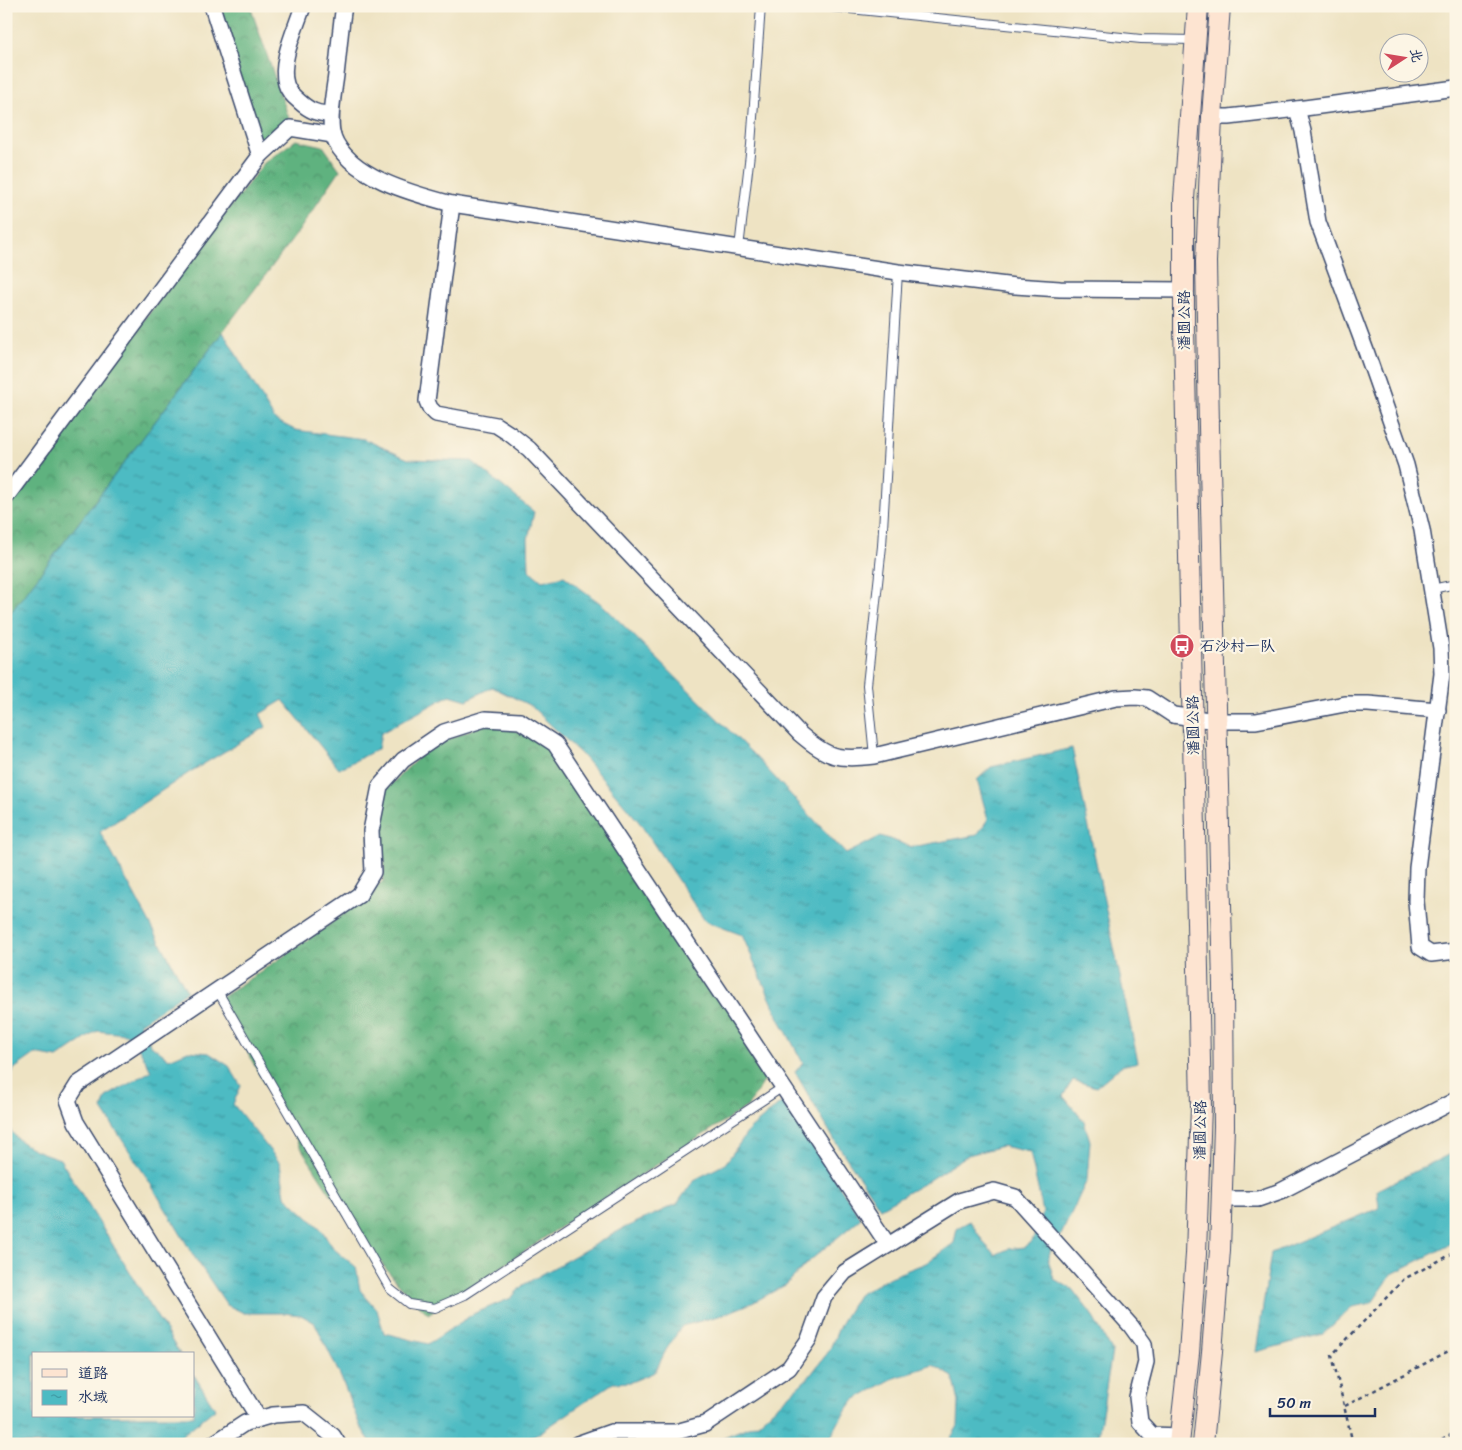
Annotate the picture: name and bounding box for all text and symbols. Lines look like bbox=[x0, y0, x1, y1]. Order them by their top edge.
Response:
north arrow bbox=[1380, 32, 1430, 82]
text: 北 bbox=[1403, 46, 1430, 65]
street label: 潘圆公路 bbox=[1171, 290, 1197, 350]
bus stop icon: 石沙村一队 bbox=[1169, 633, 1195, 659]
place label: 石沙村一队 bbox=[1200, 633, 1275, 659]
street label: 潘圆公路 bbox=[1179, 695, 1207, 755]
street label: 潘圆公路 bbox=[1186, 1100, 1214, 1160]
legend bbox=[32, 1352, 195, 1418]
text: 道路 bbox=[78, 1360, 108, 1386]
text: 水域 bbox=[78, 1384, 108, 1410]
scale bar bbox=[1270, 1385, 1374, 1417]
text: 50 m bbox=[1277, 1390, 1312, 1416]

